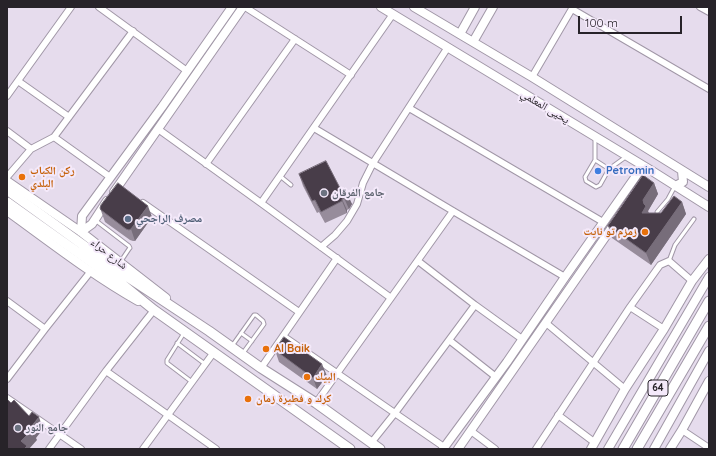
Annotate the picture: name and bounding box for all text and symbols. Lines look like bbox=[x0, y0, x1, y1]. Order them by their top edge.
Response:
scale bar bbox=[580, 8, 684, 34]
text: 100 m bbox=[585, 15, 618, 30]
street label: يحيى المعلمي bbox=[518, 87, 572, 127]
place label: ركن الكباب البلدي bbox=[30, 164, 75, 190]
place label: Petromin bbox=[606, 164, 654, 178]
marker: Petromin bbox=[593, 166, 603, 176]
marker: ركن الكباب البلدي bbox=[17, 172, 27, 182]
place label: جامع الفرقان bbox=[332, 186, 385, 200]
marker: جامع الفرقان bbox=[319, 188, 329, 198]
place label: مصرف الراجحي bbox=[136, 212, 202, 226]
marker: مصرف الراجحي bbox=[123, 214, 133, 224]
place label: زمزم تو نايت bbox=[584, 225, 637, 239]
marker: زمزم تو نايت bbox=[640, 227, 650, 237]
street label: شارع حراء bbox=[88, 236, 130, 272]
place label: Al Baik bbox=[274, 342, 310, 356]
marker: Al Baik bbox=[261, 344, 271, 354]
place label: البيك bbox=[315, 370, 336, 384]
marker: البيك bbox=[302, 372, 312, 382]
road number: 64 bbox=[648, 380, 668, 396]
place label: كرك و فطيرة زمان bbox=[256, 392, 331, 406]
marker: كرك و فطيرة زمان bbox=[243, 394, 253, 404]
place label: جامع النور bbox=[26, 421, 68, 435]
marker: جامع النور bbox=[13, 423, 23, 433]

